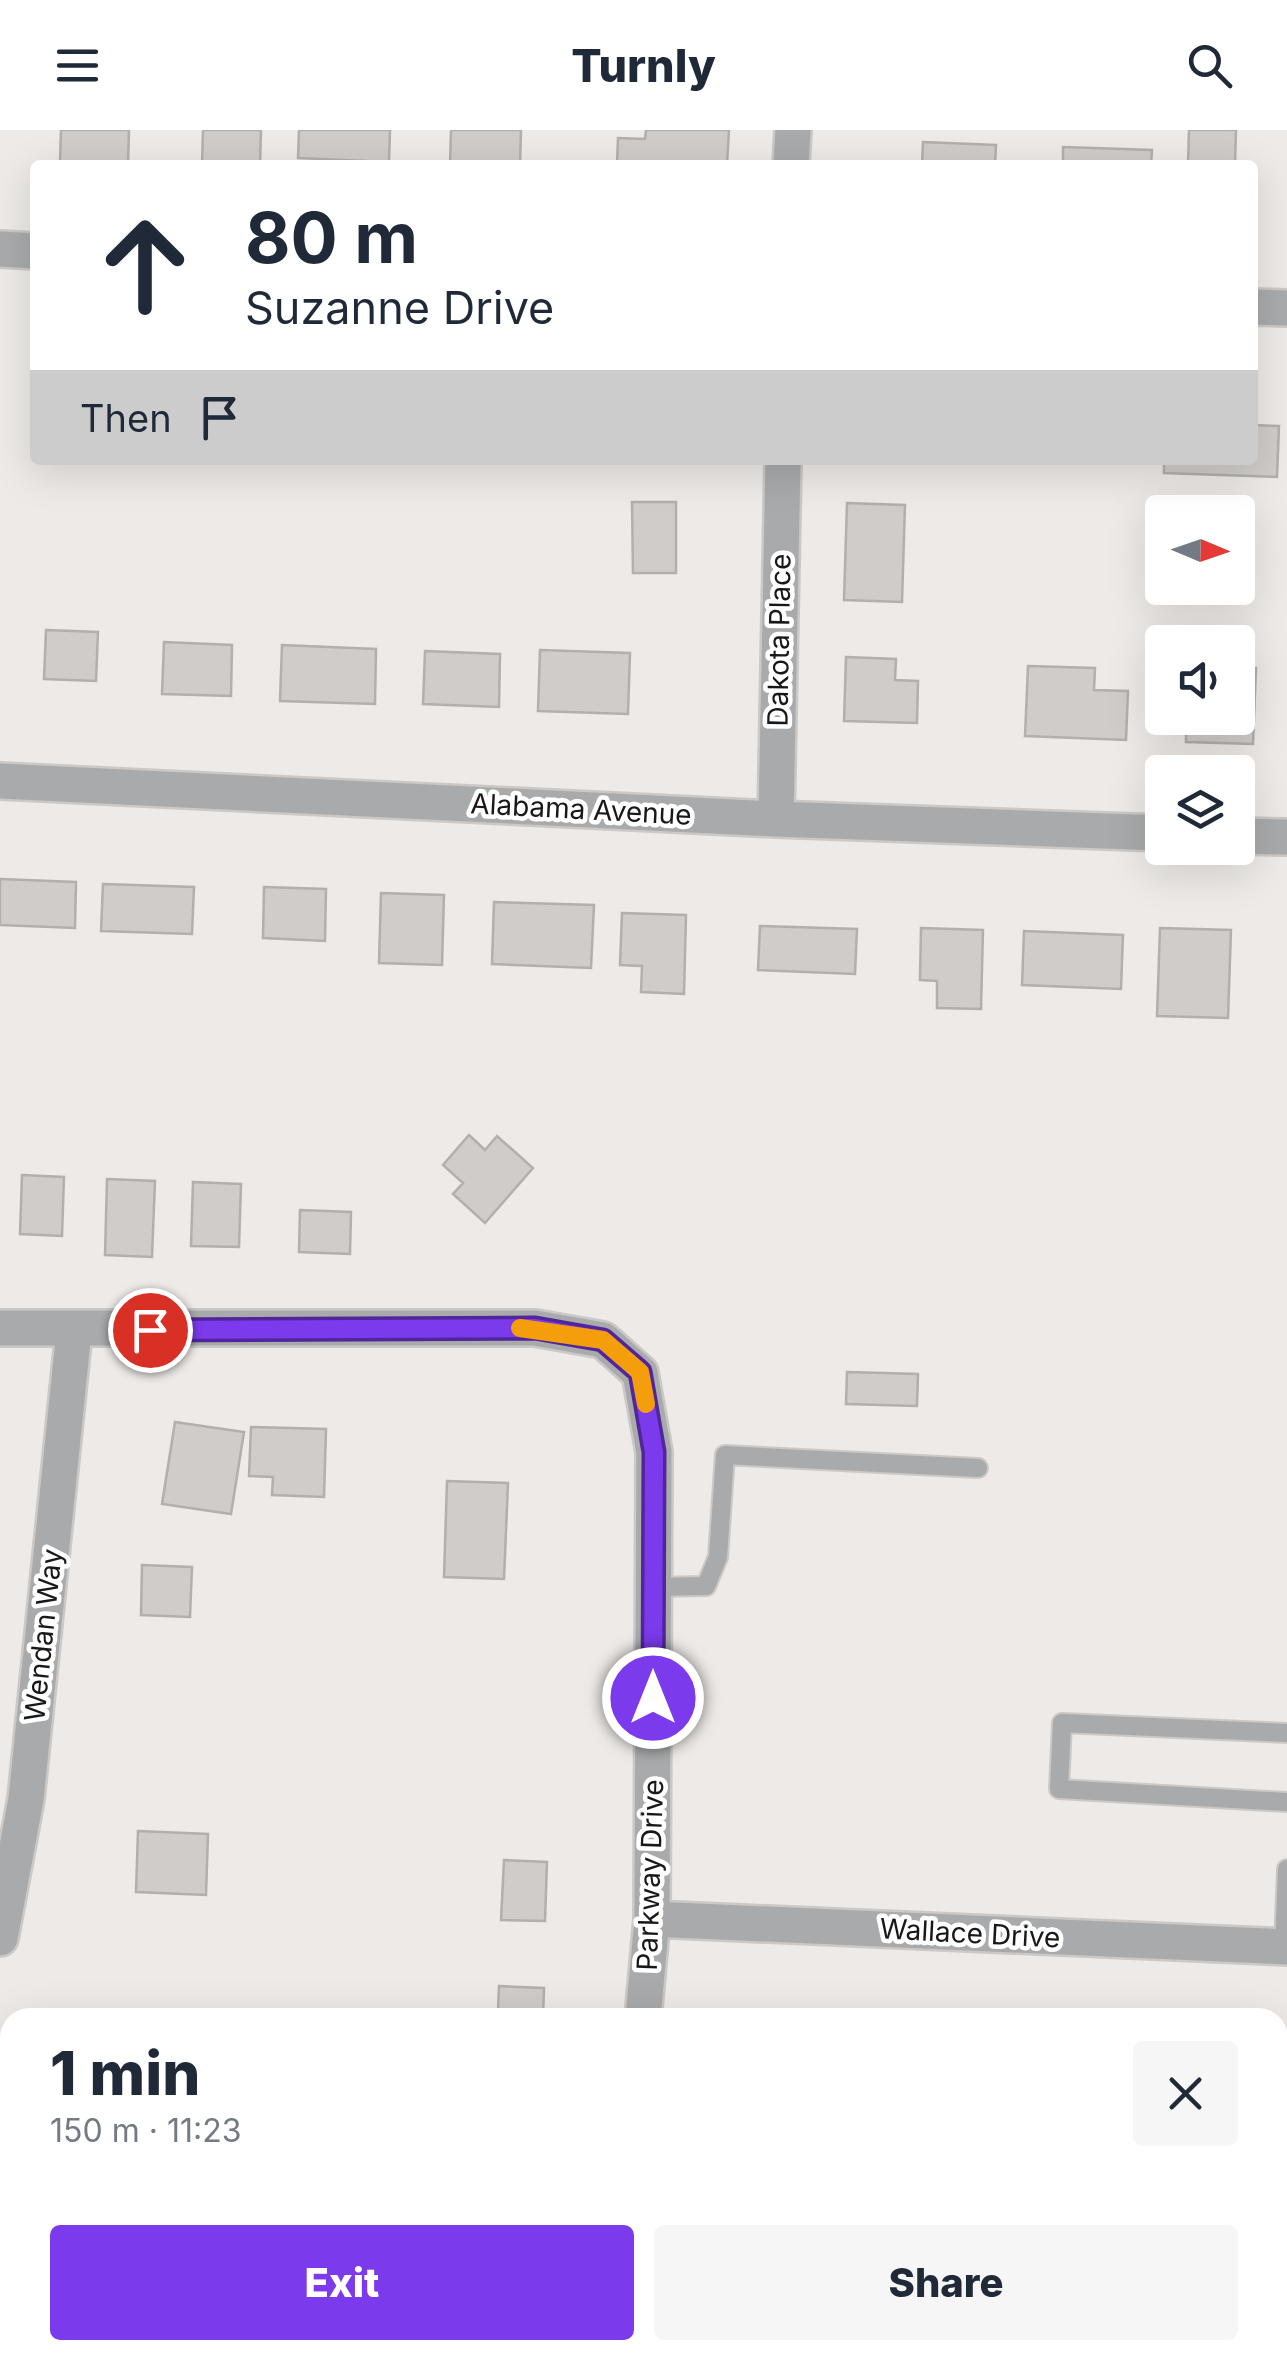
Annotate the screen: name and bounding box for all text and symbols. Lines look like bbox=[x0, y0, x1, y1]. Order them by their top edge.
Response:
icon: menu bbox=[50, 38, 105, 93]
text: Turnly bbox=[571, 38, 716, 93]
icon: search bbox=[1182, 38, 1237, 93]
text: 80 m bbox=[245, 195, 418, 280]
icon: ahead bbox=[80, 200, 210, 330]
text: Suzanne Drive bbox=[245, 280, 554, 335]
icon: arrive bbox=[192, 390, 247, 445]
text: Then bbox=[80, 395, 172, 441]
north arrow bbox=[1145, 495, 1255, 605]
map controls bbox=[1145, 495, 1255, 865]
street label: Dakota Place bbox=[760, 553, 798, 727]
button: sound bbox=[1145, 625, 1255, 735]
button: layers bbox=[1145, 755, 1255, 865]
street label: Alabama Avenue bbox=[470, 786, 692, 832]
pin bbox=[108, 1288, 193, 1373]
icon: arrive bbox=[123, 1303, 178, 1358]
street label: Wendan Way bbox=[17, 1547, 69, 1723]
position arrow bbox=[601, 1646, 705, 1750]
street label: Parkway Drive bbox=[630, 1779, 670, 1971]
street label: Wallace Drive bbox=[879, 1911, 1061, 1955]
text: 1 min bbox=[50, 2037, 200, 2109]
button: close bbox=[1133, 2041, 1238, 2146]
text: 150 m · 11:23 bbox=[50, 2111, 241, 2150]
button: Exit bbox=[50, 2225, 634, 2340]
button: Share bbox=[654, 2225, 1238, 2340]

